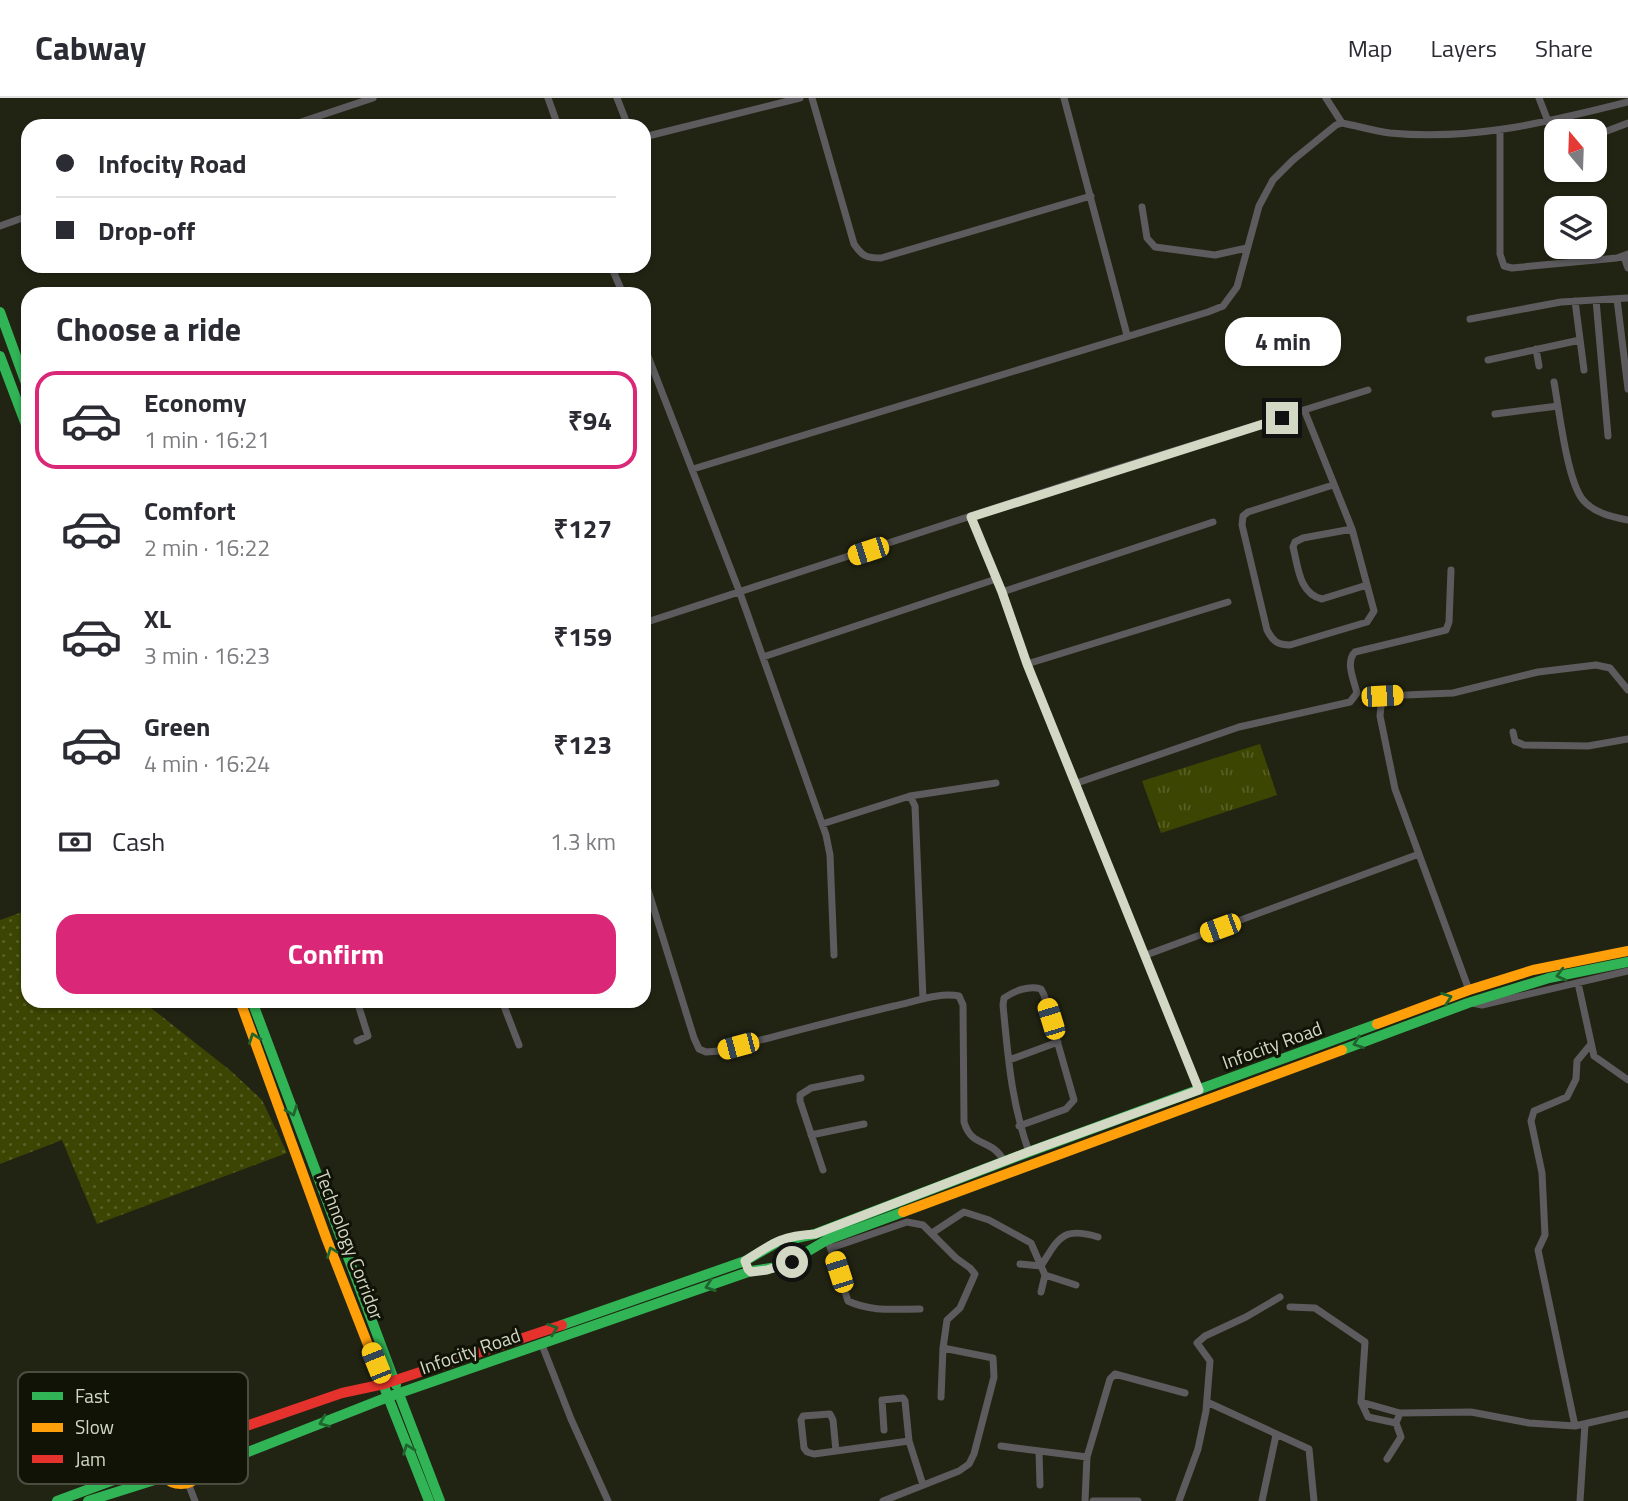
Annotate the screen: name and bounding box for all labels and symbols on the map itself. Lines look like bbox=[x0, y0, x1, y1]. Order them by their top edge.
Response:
north arrow bbox=[1544, 119, 1606, 182]
callout: 4 min bbox=[1224, 316, 1340, 366]
route end bbox=[1266, 402, 1298, 434]
car bbox=[845, 535, 892, 567]
car bbox=[1361, 684, 1404, 708]
car bbox=[1197, 911, 1244, 945]
one-way arrow bbox=[1555, 967, 1567, 981]
one-way arrow bbox=[1441, 992, 1453, 1006]
car bbox=[1035, 996, 1068, 1042]
street label: Infocity Road bbox=[1218, 1013, 1326, 1076]
car bbox=[715, 1030, 762, 1062]
one-way arrow bbox=[248, 1033, 262, 1045]
one-way arrow bbox=[1353, 1034, 1365, 1048]
one-way arrow bbox=[284, 1105, 298, 1117]
street label: Technology Corridor bbox=[309, 1166, 393, 1324]
route start bbox=[776, 1246, 808, 1278]
one-way arrow bbox=[326, 1247, 340, 1259]
car bbox=[823, 1249, 856, 1295]
one-way arrow bbox=[705, 1278, 717, 1292]
street label: Infocity Road bbox=[416, 1320, 524, 1381]
one-way arrow bbox=[546, 1323, 558, 1337]
car bbox=[359, 1340, 394, 1386]
legend bbox=[18, 1372, 248, 1484]
text: Fast bbox=[75, 1381, 110, 1410]
text: Slow bbox=[75, 1412, 114, 1441]
one-way arrow bbox=[319, 1413, 331, 1427]
one-way arrow bbox=[402, 1443, 416, 1456]
text: Jam bbox=[75, 1444, 106, 1473]

